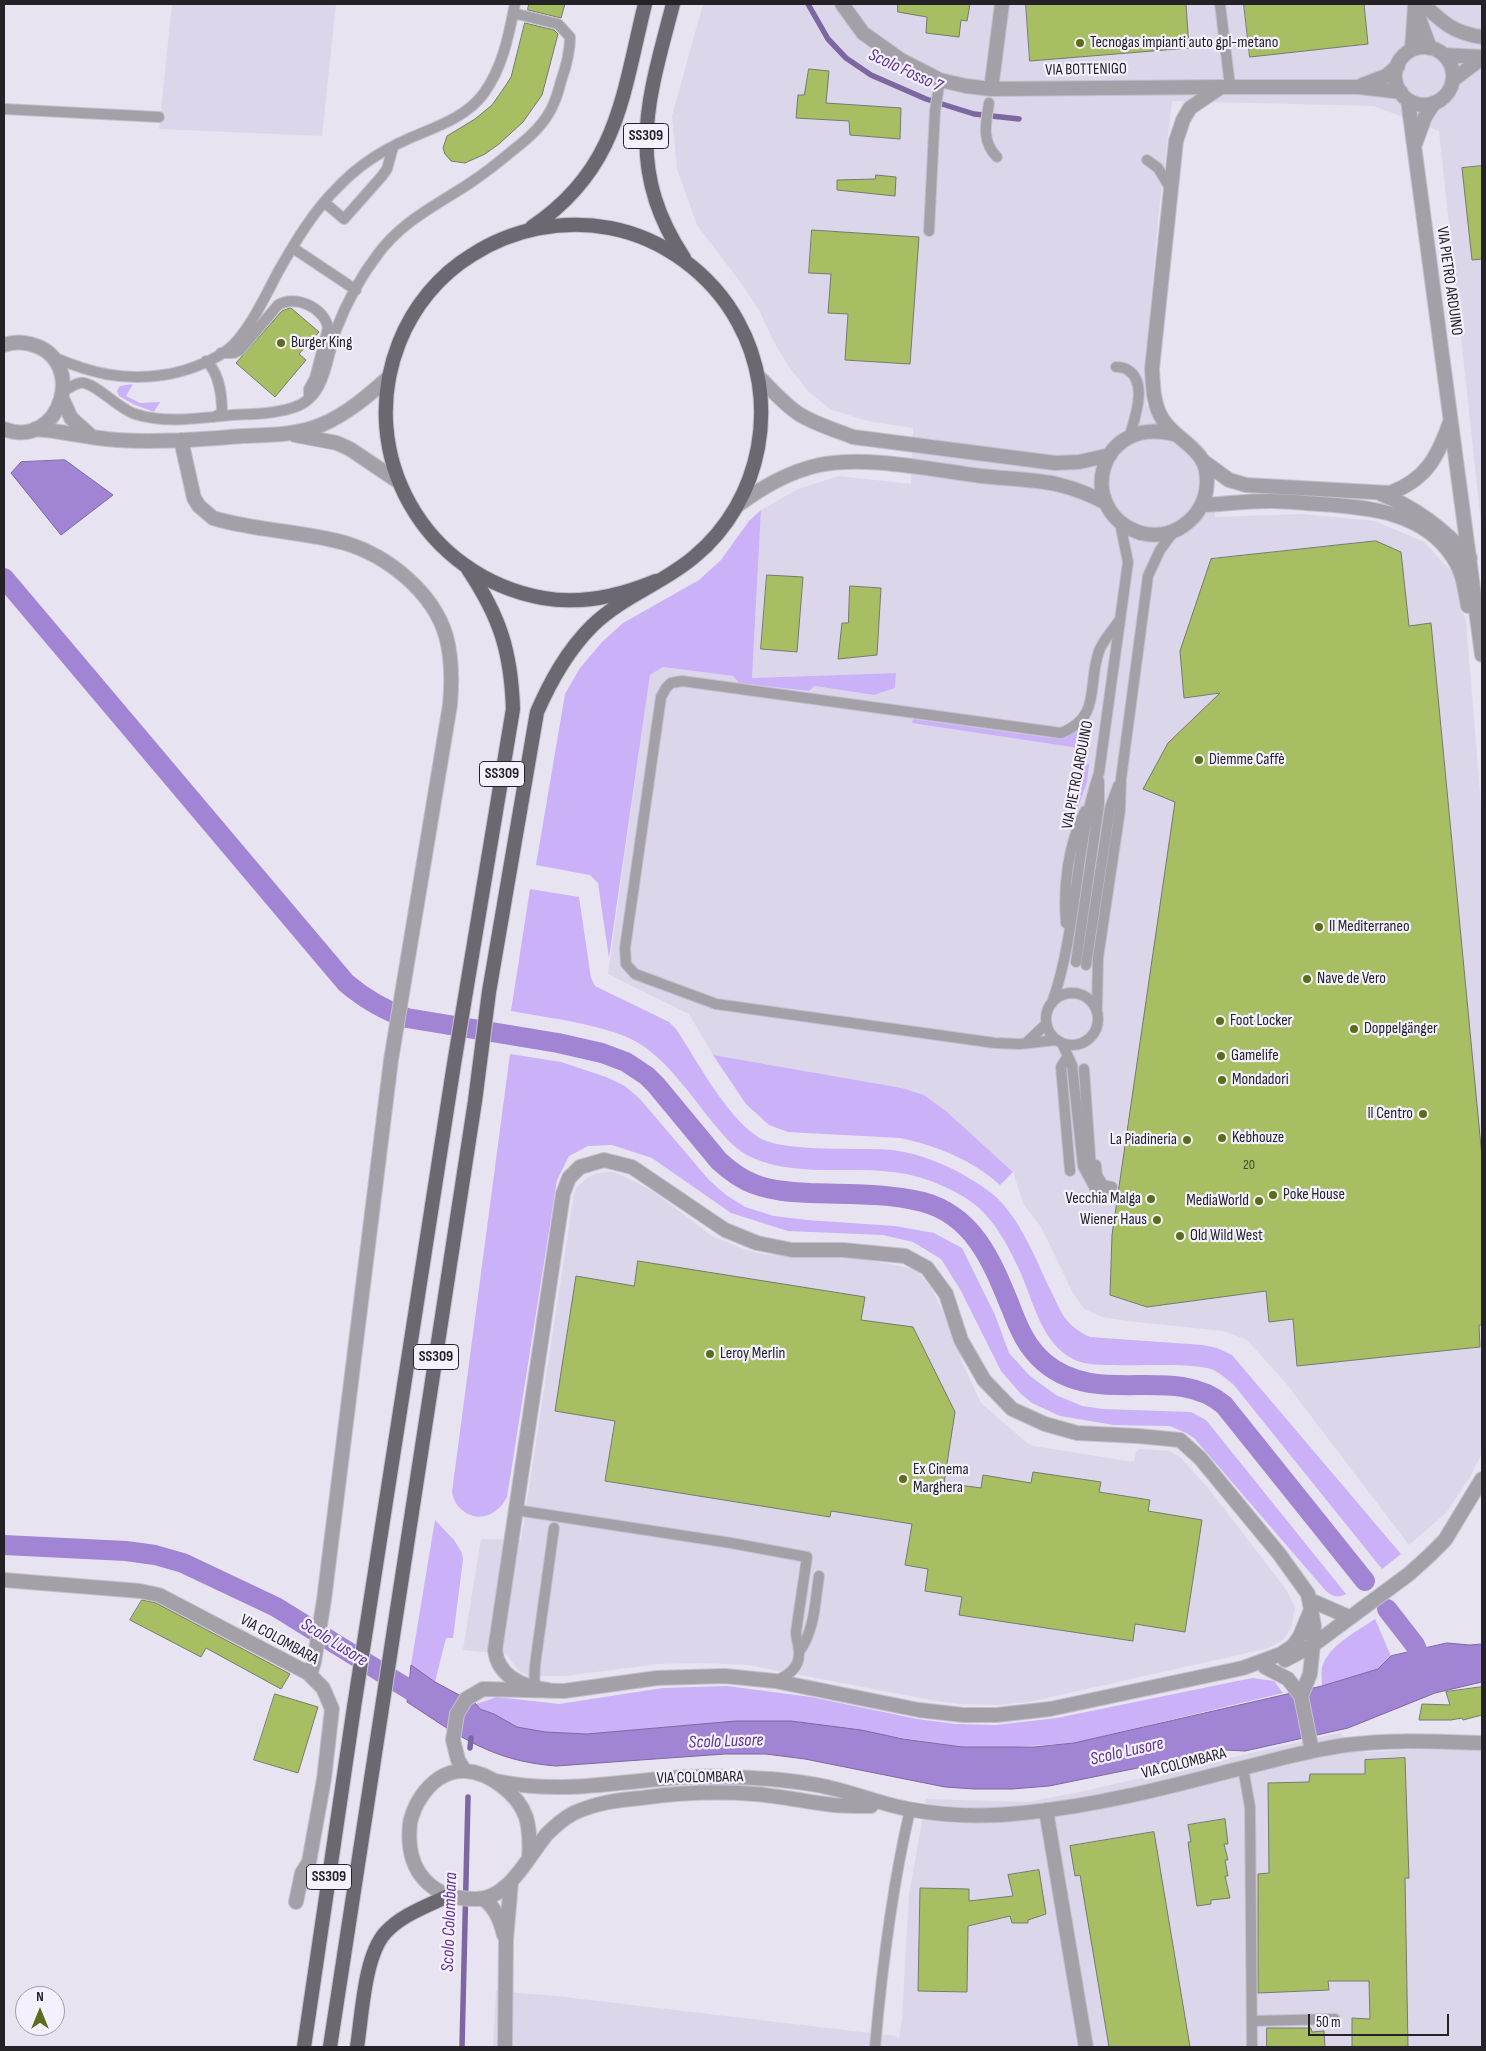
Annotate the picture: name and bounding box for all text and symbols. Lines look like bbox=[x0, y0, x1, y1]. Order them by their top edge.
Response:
place label: Tecnogas impianti auto gpl-metano bbox=[1090, 33, 1278, 53]
marker: Tecnogas impianti auto gpl-metano bbox=[1074, 37, 1086, 49]
water label: Scolo Fosso 7 bbox=[865, 45, 945, 97]
street label: VIA BOTTENIGO bbox=[1045, 60, 1127, 80]
road number: SS309 bbox=[624, 124, 668, 148]
street label: VIA PIETRO ARDUINO bbox=[1432, 225, 1466, 337]
place label: Burger King bbox=[291, 333, 352, 353]
marker: Burger King bbox=[275, 337, 287, 349]
street label: VIA PIETRO ARDUINO bbox=[1058, 719, 1098, 831]
place label: Diemme Caffè bbox=[1209, 750, 1285, 770]
marker: Diemme Caffè bbox=[1193, 754, 1205, 766]
road number: SS309 bbox=[480, 762, 524, 786]
place label: Il Mediterraneo bbox=[1329, 917, 1410, 937]
marker: Il Mediterraneo bbox=[1313, 921, 1325, 933]
place label: Nave de Vero bbox=[1317, 969, 1386, 989]
marker: Nave de Vero bbox=[1301, 973, 1313, 985]
place label: Foot Locker bbox=[1230, 1011, 1292, 1031]
marker: Foot Locker bbox=[1214, 1015, 1226, 1027]
place label: Doppelgänger bbox=[1364, 1019, 1438, 1039]
marker: Doppelgänger bbox=[1348, 1023, 1360, 1035]
place label: Gamelife bbox=[1231, 1046, 1279, 1066]
marker: Gamelife bbox=[1215, 1050, 1227, 1062]
place label: Mondadori bbox=[1232, 1070, 1289, 1090]
marker: Mondadori bbox=[1216, 1074, 1228, 1086]
place label: Il Centro bbox=[1367, 1104, 1413, 1124]
marker: Il Centro bbox=[1417, 1108, 1429, 1120]
place label: Kebhouze bbox=[1232, 1128, 1284, 1148]
place label: La Piadineria bbox=[1110, 1130, 1177, 1150]
marker: Kebhouze bbox=[1216, 1132, 1228, 1144]
marker: La Piadineria bbox=[1181, 1134, 1193, 1146]
house number: 20 bbox=[1243, 1157, 1255, 1173]
place label: Poke House bbox=[1283, 1185, 1345, 1205]
place label: Vecchia Malga bbox=[1066, 1189, 1141, 1209]
marker: Poke House bbox=[1267, 1189, 1279, 1201]
place label: MediaWorld bbox=[1186, 1191, 1249, 1211]
marker: Vecchia Malga bbox=[1145, 1193, 1157, 1205]
marker: MediaWorld bbox=[1253, 1195, 1265, 1207]
place label: Wiener Haus bbox=[1080, 1210, 1147, 1230]
marker: Wiener Haus bbox=[1151, 1214, 1163, 1226]
place label: Old Wild West bbox=[1190, 1226, 1263, 1246]
marker: Old Wild West bbox=[1174, 1230, 1186, 1242]
road number: SS309 bbox=[414, 1344, 458, 1370]
place label: Leroy Merlin bbox=[720, 1344, 785, 1364]
marker: Leroy Merlin bbox=[704, 1348, 716, 1360]
place label: Ex Cinema Marghera bbox=[913, 1460, 969, 1498]
marker: Ex Cinema Marghera bbox=[897, 1473, 909, 1485]
street label: VIA COLOMBARA bbox=[237, 1611, 321, 1669]
water label: Scolo Lusore bbox=[297, 1614, 371, 1672]
water label: Scolo Lusore bbox=[688, 1730, 764, 1754]
water label: Scolo Lusore bbox=[1088, 1733, 1166, 1771]
street label: VIA COLOMBARA bbox=[1140, 1744, 1228, 1784]
street label: VIA COLOMBARA bbox=[657, 1768, 743, 1788]
road number: SS309 bbox=[306, 1864, 352, 1890]
water label: Scolo Colombara bbox=[437, 1872, 463, 1972]
north arrow bbox=[15, 1986, 65, 2036]
text: N bbox=[36, 1988, 44, 2005]
scale bar bbox=[1311, 2004, 1452, 2036]
text: 50 m bbox=[1316, 2013, 1341, 2032]

